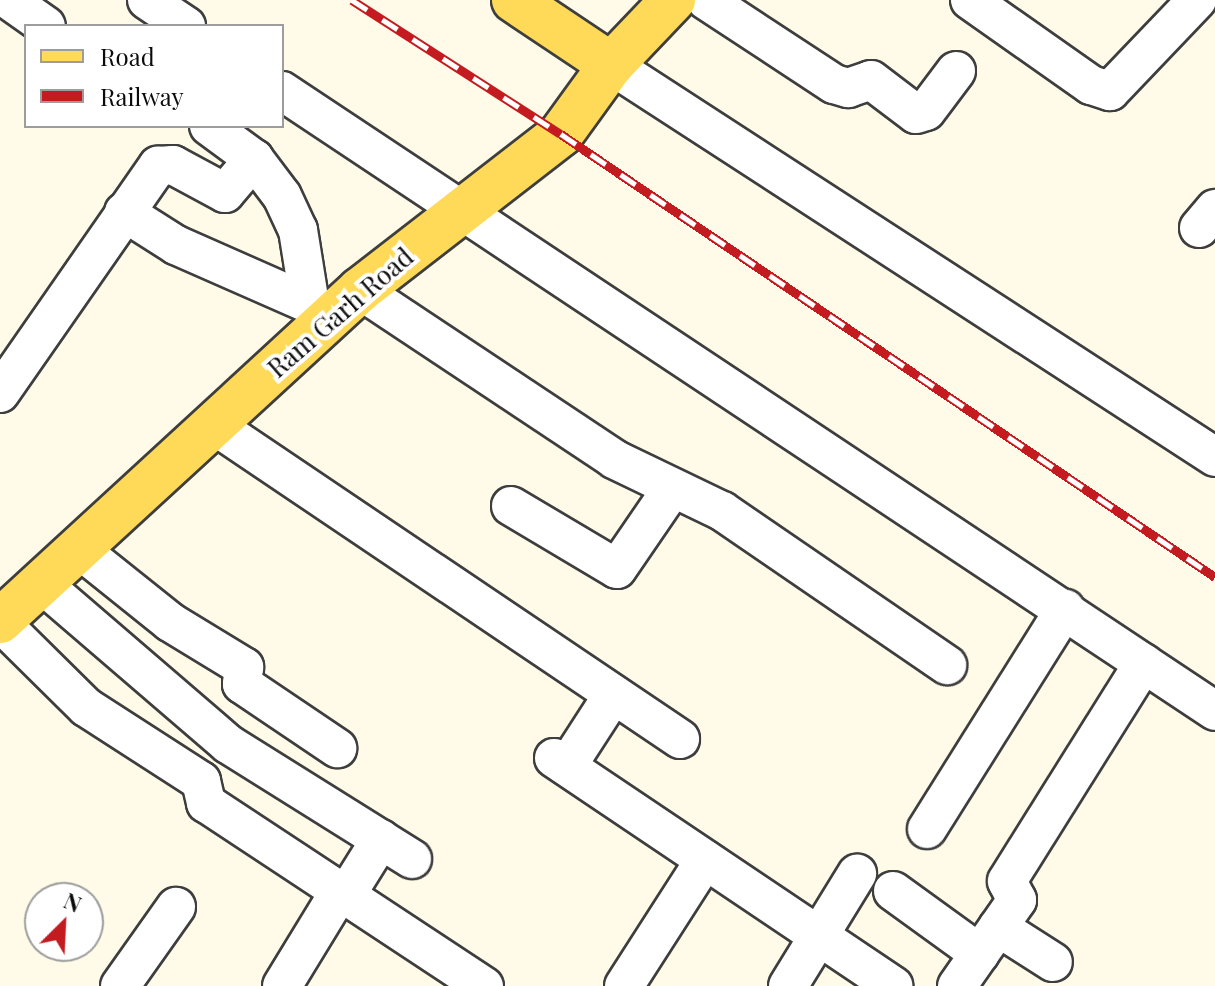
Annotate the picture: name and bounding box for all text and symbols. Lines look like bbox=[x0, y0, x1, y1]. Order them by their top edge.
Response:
legend bbox=[24, 24, 284, 128]
text: Road bbox=[100, 40, 155, 72]
text: Railway bbox=[100, 80, 184, 112]
street label: Ram Garh Road bbox=[261, 240, 419, 384]
north arrow bbox=[24, 882, 104, 962]
text: N bbox=[60, 885, 86, 919]

